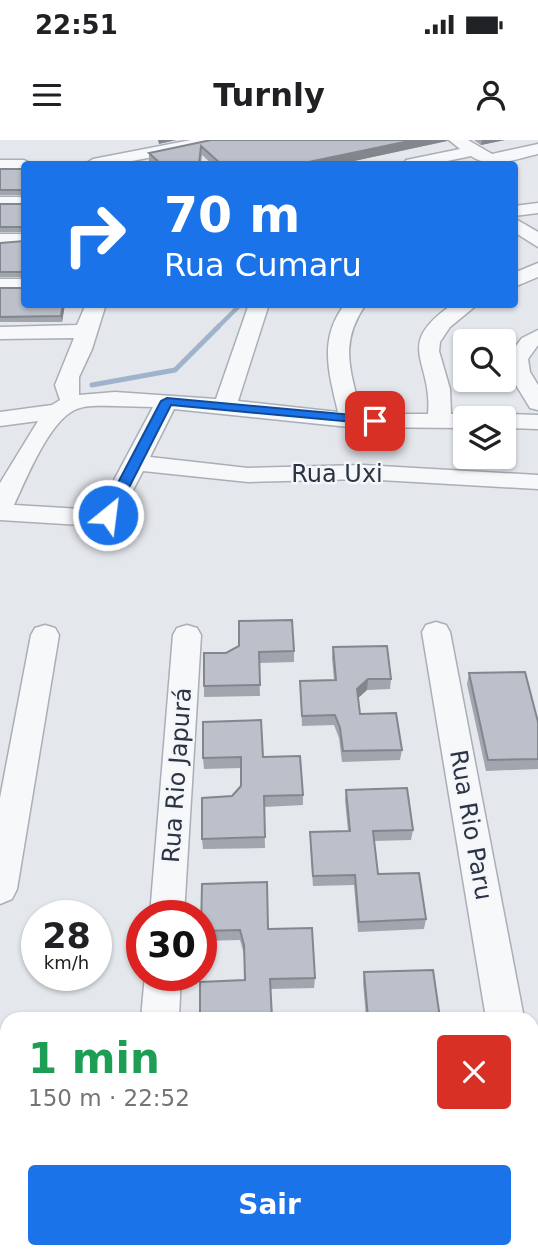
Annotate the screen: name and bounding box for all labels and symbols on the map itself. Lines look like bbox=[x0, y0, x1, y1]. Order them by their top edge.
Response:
pin bbox=[345, 391, 405, 451]
street label: Rua Uxi bbox=[291, 460, 383, 488]
position arrow bbox=[71, 478, 145, 552]
street label: Rua Rio Japurá bbox=[157, 686, 197, 864]
street label: Rua Rio Paru bbox=[444, 748, 498, 902]
speed limit sign: 30 bbox=[126, 900, 217, 991]

